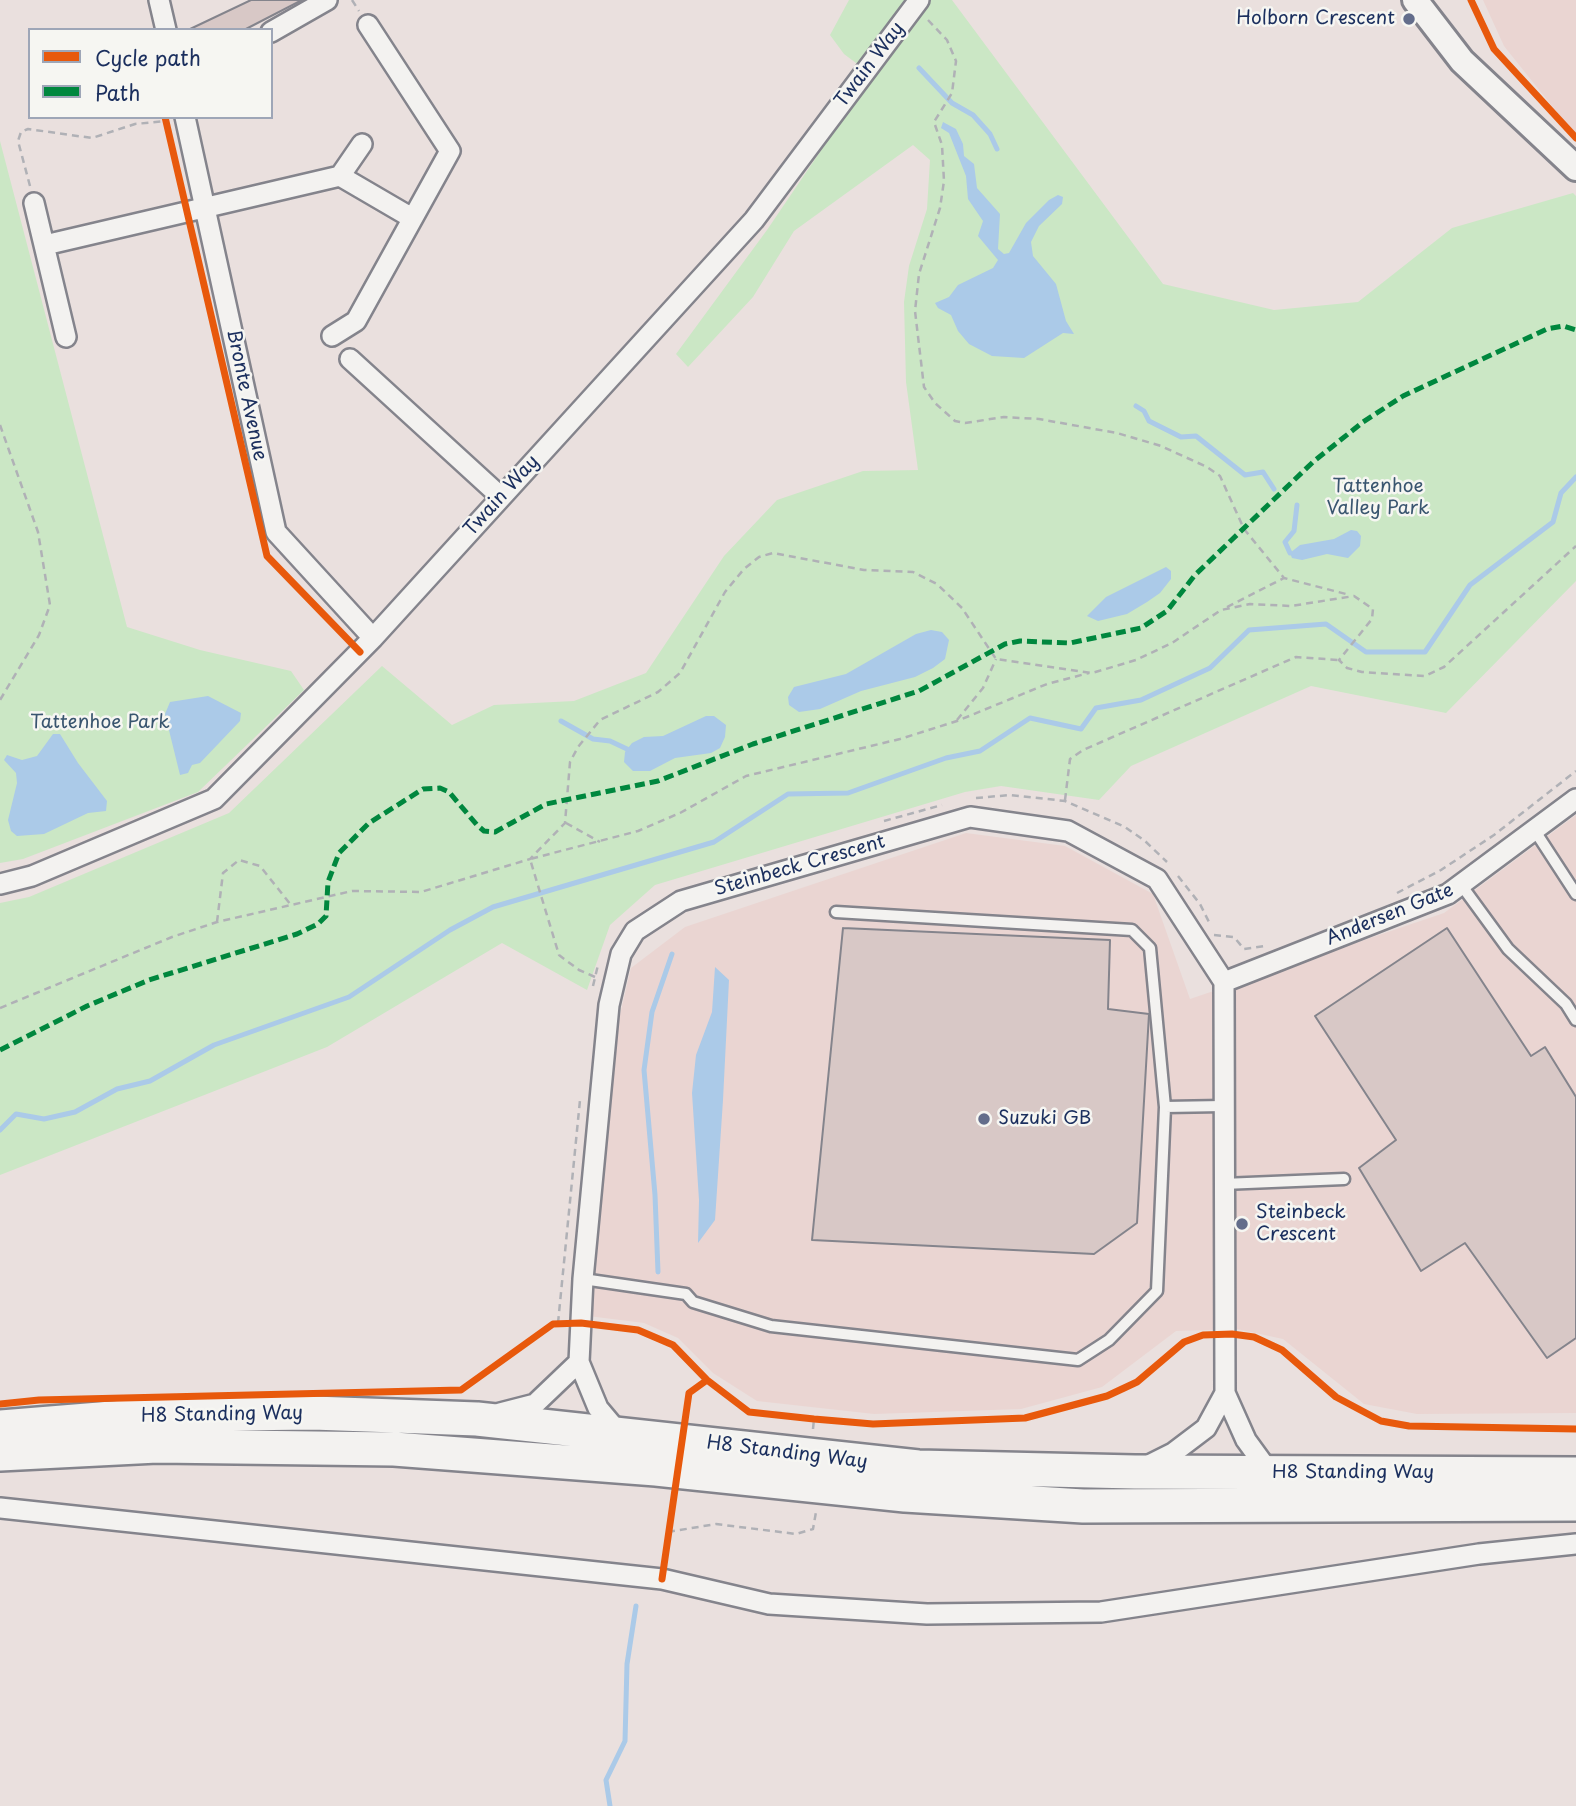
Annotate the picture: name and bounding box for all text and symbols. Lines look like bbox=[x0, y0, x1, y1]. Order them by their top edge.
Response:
place label: Holborn Crescent bbox=[1236, 8, 1395, 30]
marker: Holborn Crescent bbox=[1401, 11, 1417, 27]
street label: Twain Way bbox=[831, 18, 909, 112]
legend bbox=[28, 28, 273, 119]
text: Cycle path bbox=[95, 41, 201, 73]
text: Path bbox=[95, 76, 140, 108]
street label: Bronte Avenue bbox=[221, 327, 271, 463]
street label: Twain Way bbox=[460, 451, 544, 541]
park label: Tattenhoe Valley Park bbox=[1326, 476, 1430, 520]
park label: Tattenhoe Park bbox=[30, 712, 170, 734]
street label: Steinbeck Crescent bbox=[712, 831, 888, 901]
street label: Andersen Gate bbox=[1323, 879, 1457, 951]
place label: Suzuki GB bbox=[998, 1108, 1091, 1130]
marker: Suzuki GB bbox=[976, 1111, 992, 1127]
place label: Steinbeck Crescent bbox=[1256, 1202, 1346, 1246]
marker: Steinbeck Crescent bbox=[1234, 1216, 1250, 1232]
street label: H8 Standing Way bbox=[141, 1402, 303, 1428]
street label: H8 Standing Way bbox=[705, 1432, 869, 1474]
street label: H8 Standing Way bbox=[1272, 1462, 1434, 1484]

